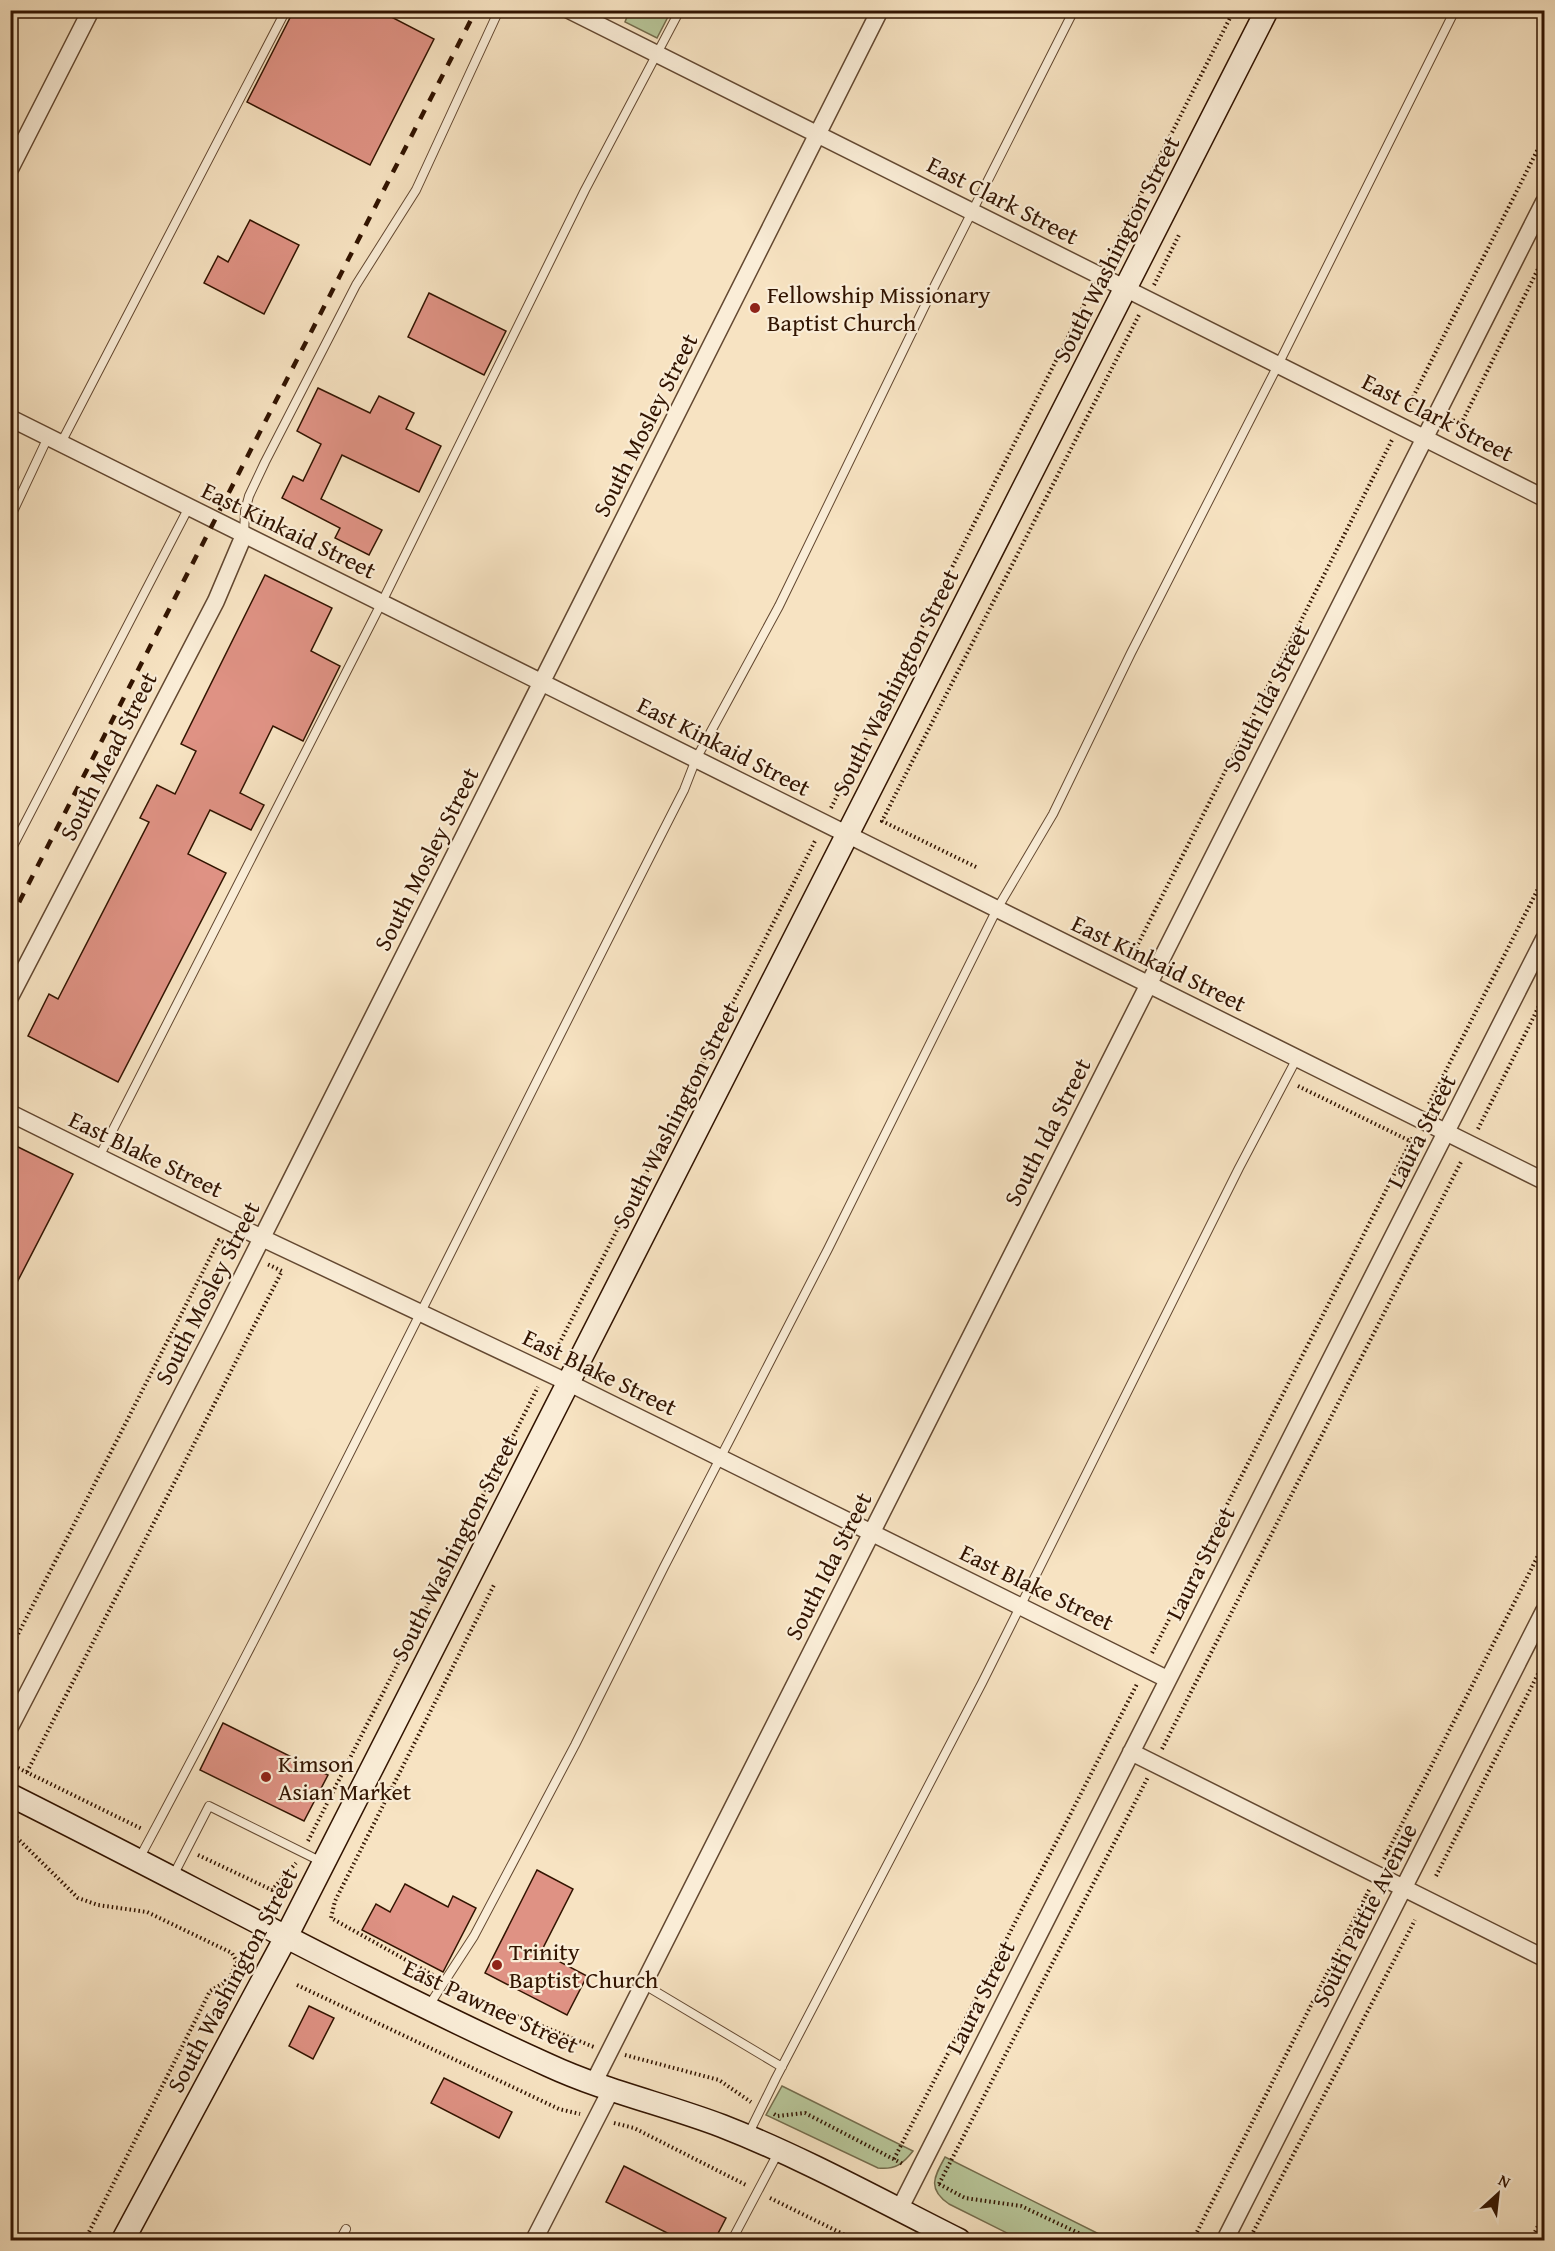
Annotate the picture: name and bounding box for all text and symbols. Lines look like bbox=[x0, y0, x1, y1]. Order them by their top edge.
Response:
street label: South Washington Street bbox=[1044, 129, 1189, 368]
street label: East Clark Street bbox=[921, 147, 1085, 254]
place label: Fellowship Missionary Baptist Church bbox=[767, 277, 991, 340]
marker: Fellowship Missionary Baptist Church bbox=[748, 301, 762, 315]
street label: South Mosley Street bbox=[584, 327, 707, 523]
street label: East Clark Street bbox=[1356, 364, 1520, 471]
street label: East Kinkaid Street bbox=[196, 473, 383, 588]
street label: South Washington Street bbox=[823, 562, 968, 801]
street label: South Ida Street bbox=[1214, 618, 1319, 778]
street label: South Mead Street bbox=[50, 665, 166, 846]
street label: East Kinkaid Street bbox=[631, 687, 817, 805]
street label: South Mosley Street bbox=[365, 761, 488, 957]
street label: East Kinkaid Street bbox=[1066, 906, 1253, 1021]
street label: South Washington Street bbox=[603, 995, 748, 1234]
street label: South Ida Street bbox=[995, 1052, 1100, 1212]
street label: Laura Street bbox=[1377, 1068, 1465, 1194]
street label: East Blake Street bbox=[63, 1102, 229, 1207]
street label: South Mosley Street bbox=[146, 1195, 269, 1391]
street label: East Blake Street bbox=[517, 1320, 683, 1425]
street label: South Washington Street bbox=[382, 1428, 527, 1667]
street label: South Ida Street bbox=[776, 1486, 881, 1646]
street label: Laura Street bbox=[1156, 1500, 1244, 1626]
street label: East Blake Street bbox=[954, 1535, 1120, 1640]
place label: Kimson Asian Market bbox=[278, 1746, 412, 1809]
marker: Kimson Asian Market bbox=[259, 1770, 273, 1784]
street label: South Pattie Avenue bbox=[1302, 1817, 1426, 2013]
street label: South Washington Street bbox=[158, 1861, 306, 2099]
place label: Trinity Baptist Church bbox=[509, 1934, 659, 1997]
street label: Laura Street bbox=[936, 1934, 1024, 2060]
street label: East Pawnee Street bbox=[398, 1950, 585, 2062]
marker: Trinity Baptist Church bbox=[490, 1958, 504, 1972]
north arrow bbox=[1468, 2164, 1528, 2224]
text: N bbox=[1495, 2168, 1515, 2194]

